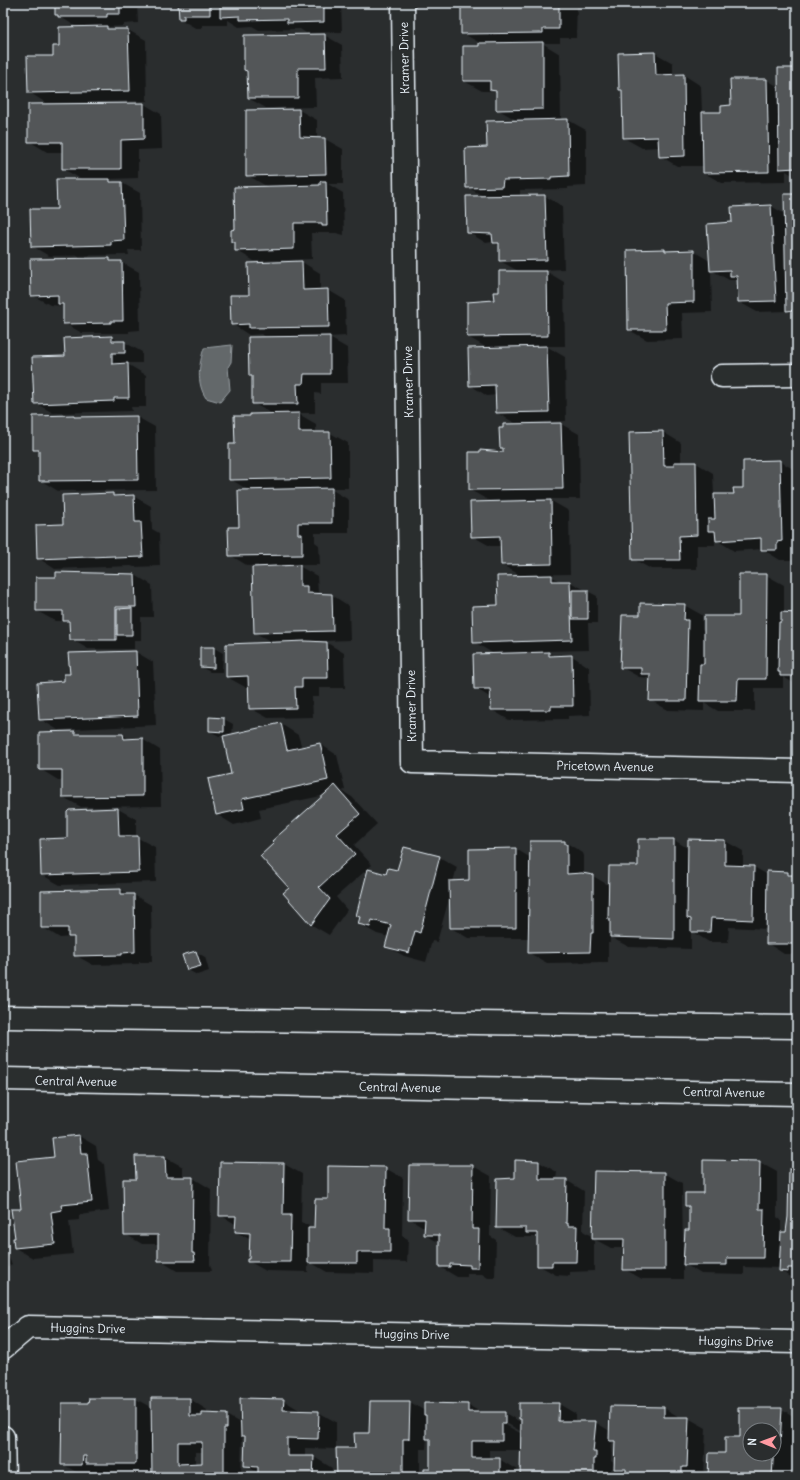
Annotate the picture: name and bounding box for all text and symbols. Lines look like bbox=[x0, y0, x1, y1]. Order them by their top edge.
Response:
street label: Kramer Drive bbox=[396, 22, 412, 94]
street label: Kramer Drive bbox=[400, 346, 416, 418]
street label: Kramer Drive bbox=[403, 670, 419, 742]
street label: Pricetown Avenue bbox=[556, 758, 654, 774]
street label: Central Avenue bbox=[35, 1073, 117, 1089]
street label: Central Avenue bbox=[359, 1079, 441, 1095]
street label: Central Avenue bbox=[683, 1084, 765, 1100]
street label: Huggins Drive bbox=[50, 1320, 126, 1336]
street label: Huggins Drive bbox=[374, 1326, 450, 1342]
street label: Huggins Drive bbox=[698, 1333, 774, 1349]
north arrow bbox=[742, 1422, 782, 1462]
text: N bbox=[745, 1438, 759, 1446]

